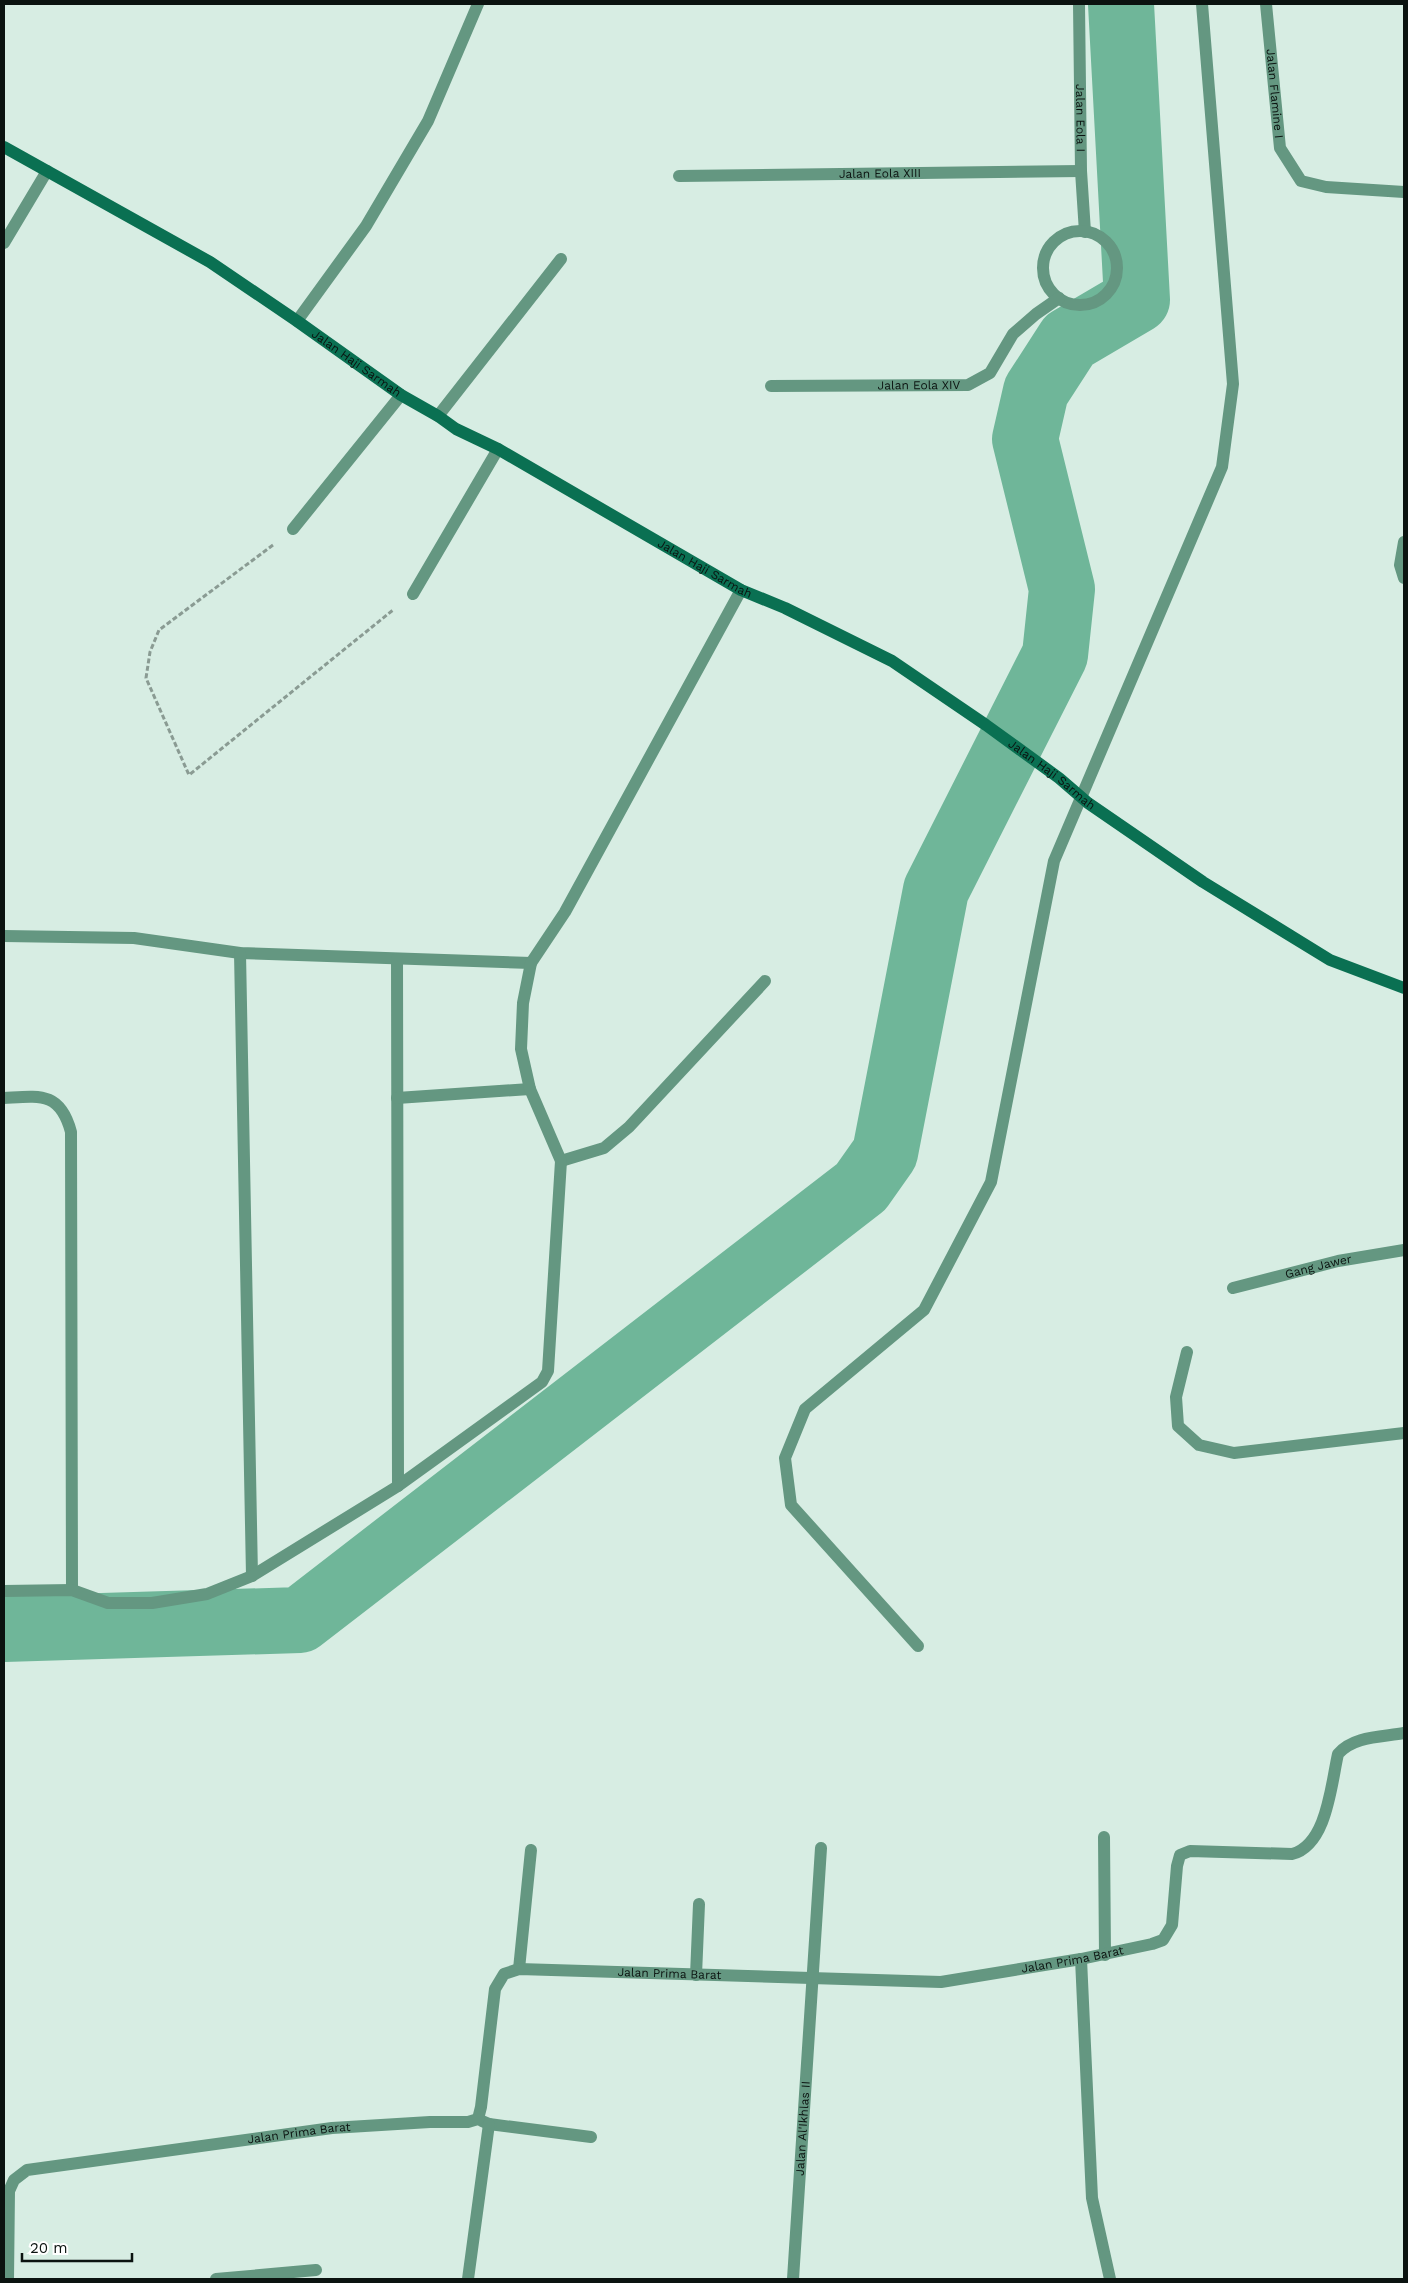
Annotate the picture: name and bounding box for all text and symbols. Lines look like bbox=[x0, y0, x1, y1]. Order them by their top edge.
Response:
street label: Jalan Flamine I bbox=[1263, 48, 1286, 139]
street label: Jalan Eola I bbox=[1073, 84, 1088, 152]
street label: Jalan Eola XIII bbox=[839, 166, 921, 181]
street label: Jalan Haji Sarmah bbox=[309, 327, 404, 400]
street label: Jalan Eola XIV bbox=[878, 378, 961, 392]
street label: Jalan Haji Sarmah bbox=[655, 536, 754, 601]
street label: Jalan Haji Sarmah bbox=[1006, 737, 1098, 813]
street label: Gang Jawer bbox=[1284, 1252, 1353, 1281]
street label: Jalan Prima Barat bbox=[1020, 1943, 1125, 1976]
street label: Jalan Prima Barat bbox=[617, 1965, 722, 1982]
street label: Jalan Al'Ikhlas II bbox=[793, 2081, 813, 2176]
street label: Jalan Prima Barat bbox=[247, 2120, 351, 2147]
scale bar bbox=[22, 2230, 132, 2262]
text: 20 m bbox=[30, 2239, 68, 2257]

